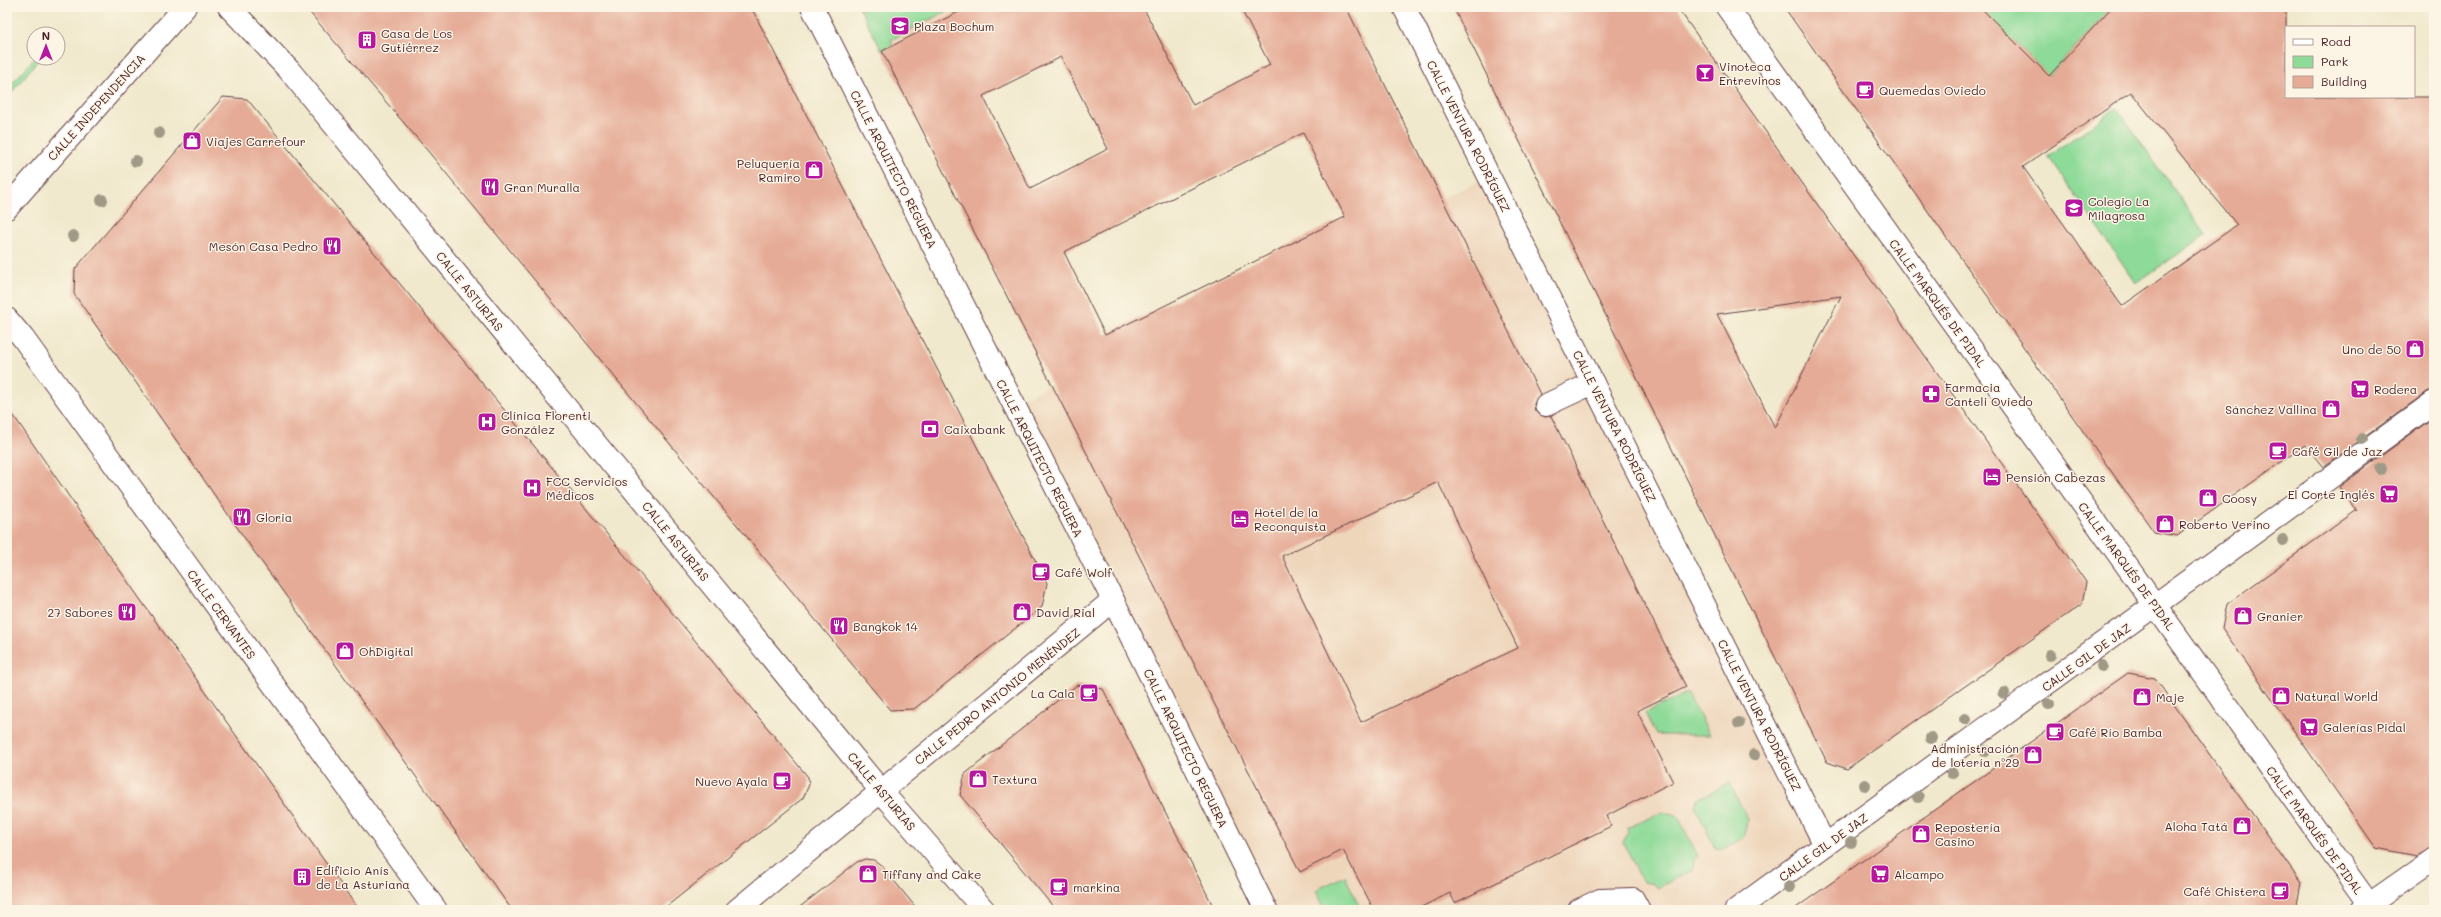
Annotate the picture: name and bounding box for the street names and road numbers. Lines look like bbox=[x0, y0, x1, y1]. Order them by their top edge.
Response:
street label: CALLE INDEPENDENCIA bbox=[44, 50, 148, 164]
street label: CALLE VENTURA RODRÍGUEZ bbox=[1424, 57, 1514, 215]
street label: CALLE ARQUITECTO REGUERA bbox=[847, 87, 941, 251]
street label: CALLE MARQUÉS DE PIDAL bbox=[1886, 236, 1990, 371]
street label: CALLE ASTURIAS bbox=[433, 248, 507, 334]
street label: CALLE VENTURA RODRÍGUEZ bbox=[1570, 347, 1660, 505]
street label: CALLE ARQUITECTO REGUERA bbox=[993, 376, 1087, 540]
street label: CALLE ASTURIAS bbox=[639, 498, 713, 584]
street label: CALLE MARQUÉS DE PIDAL bbox=[2075, 499, 2179, 634]
street label: CALLE CERVANTES bbox=[184, 566, 260, 662]
street label: CALLE GIL DE JAZ bbox=[2038, 619, 2134, 695]
street label: CALLE PEDRO ANTONIO MENÉNDEZ bbox=[911, 624, 1083, 768]
street label: CALLE VENTURA RODRÍGUEZ bbox=[1715, 636, 1805, 794]
street label: CALLE ARQUITECTO REGUERA bbox=[1140, 666, 1232, 830]
street label: CALLE ASTURIAS bbox=[844, 748, 920, 834]
street label: CALLE MARQUÉS DE PIDAL bbox=[2263, 763, 2367, 898]
street label: CALLE GIL DE JAZ bbox=[1775, 809, 1871, 885]

